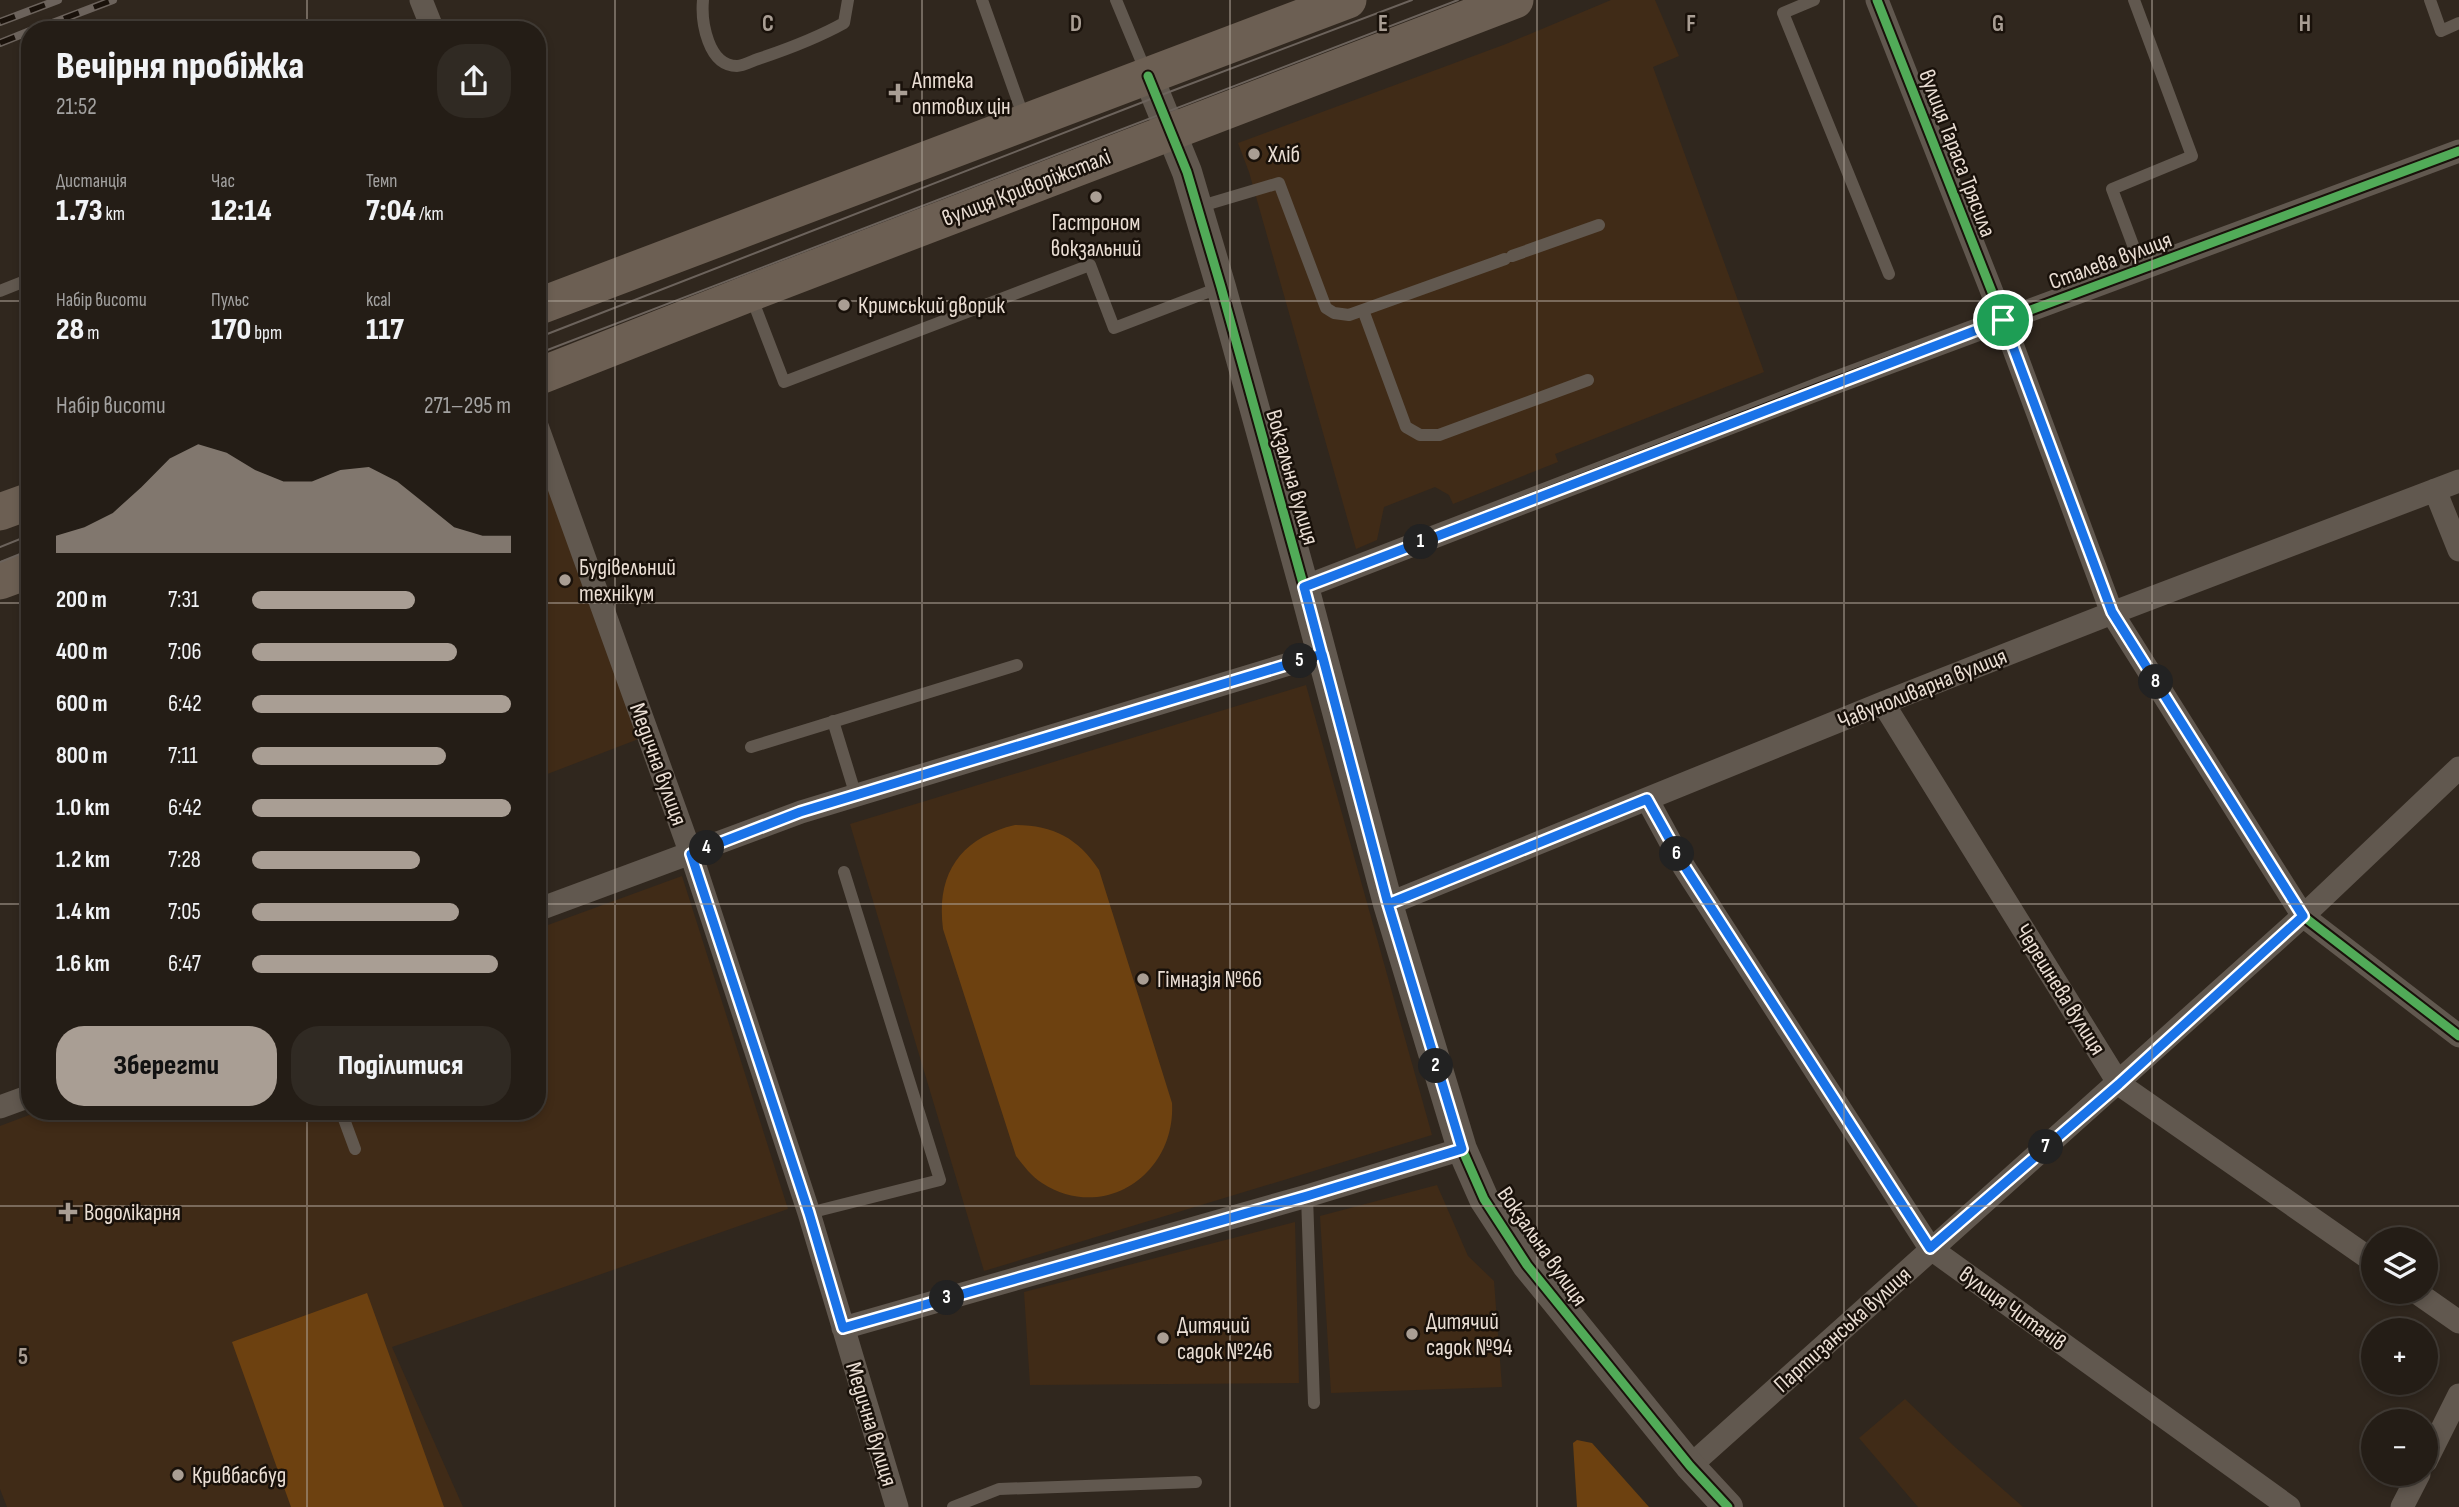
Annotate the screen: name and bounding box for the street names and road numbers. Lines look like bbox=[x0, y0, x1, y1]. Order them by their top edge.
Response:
street label: вулиця Тараса Трясила bbox=[1912, 66, 2002, 241]
street label: вулиця Криворіжсталі bbox=[938, 143, 1114, 233]
street label: Сталева вулиця bbox=[2045, 226, 2176, 296]
street label: Вокзальна вулиця bbox=[1259, 406, 1325, 548]
street label: Чавуноливарна вулиця bbox=[1834, 642, 2011, 736]
street label: Медична вулиця bbox=[623, 699, 693, 829]
street label: Черешнева вулиця bbox=[2009, 919, 2112, 1060]
street label: Вокзальна вулиця bbox=[1491, 1182, 1594, 1312]
street label: Партизанська вулиця bbox=[1768, 1261, 1917, 1399]
street label: вулиця Читачів bbox=[1953, 1261, 2072, 1357]
street label: Медична вулиця bbox=[839, 1359, 903, 1490]

